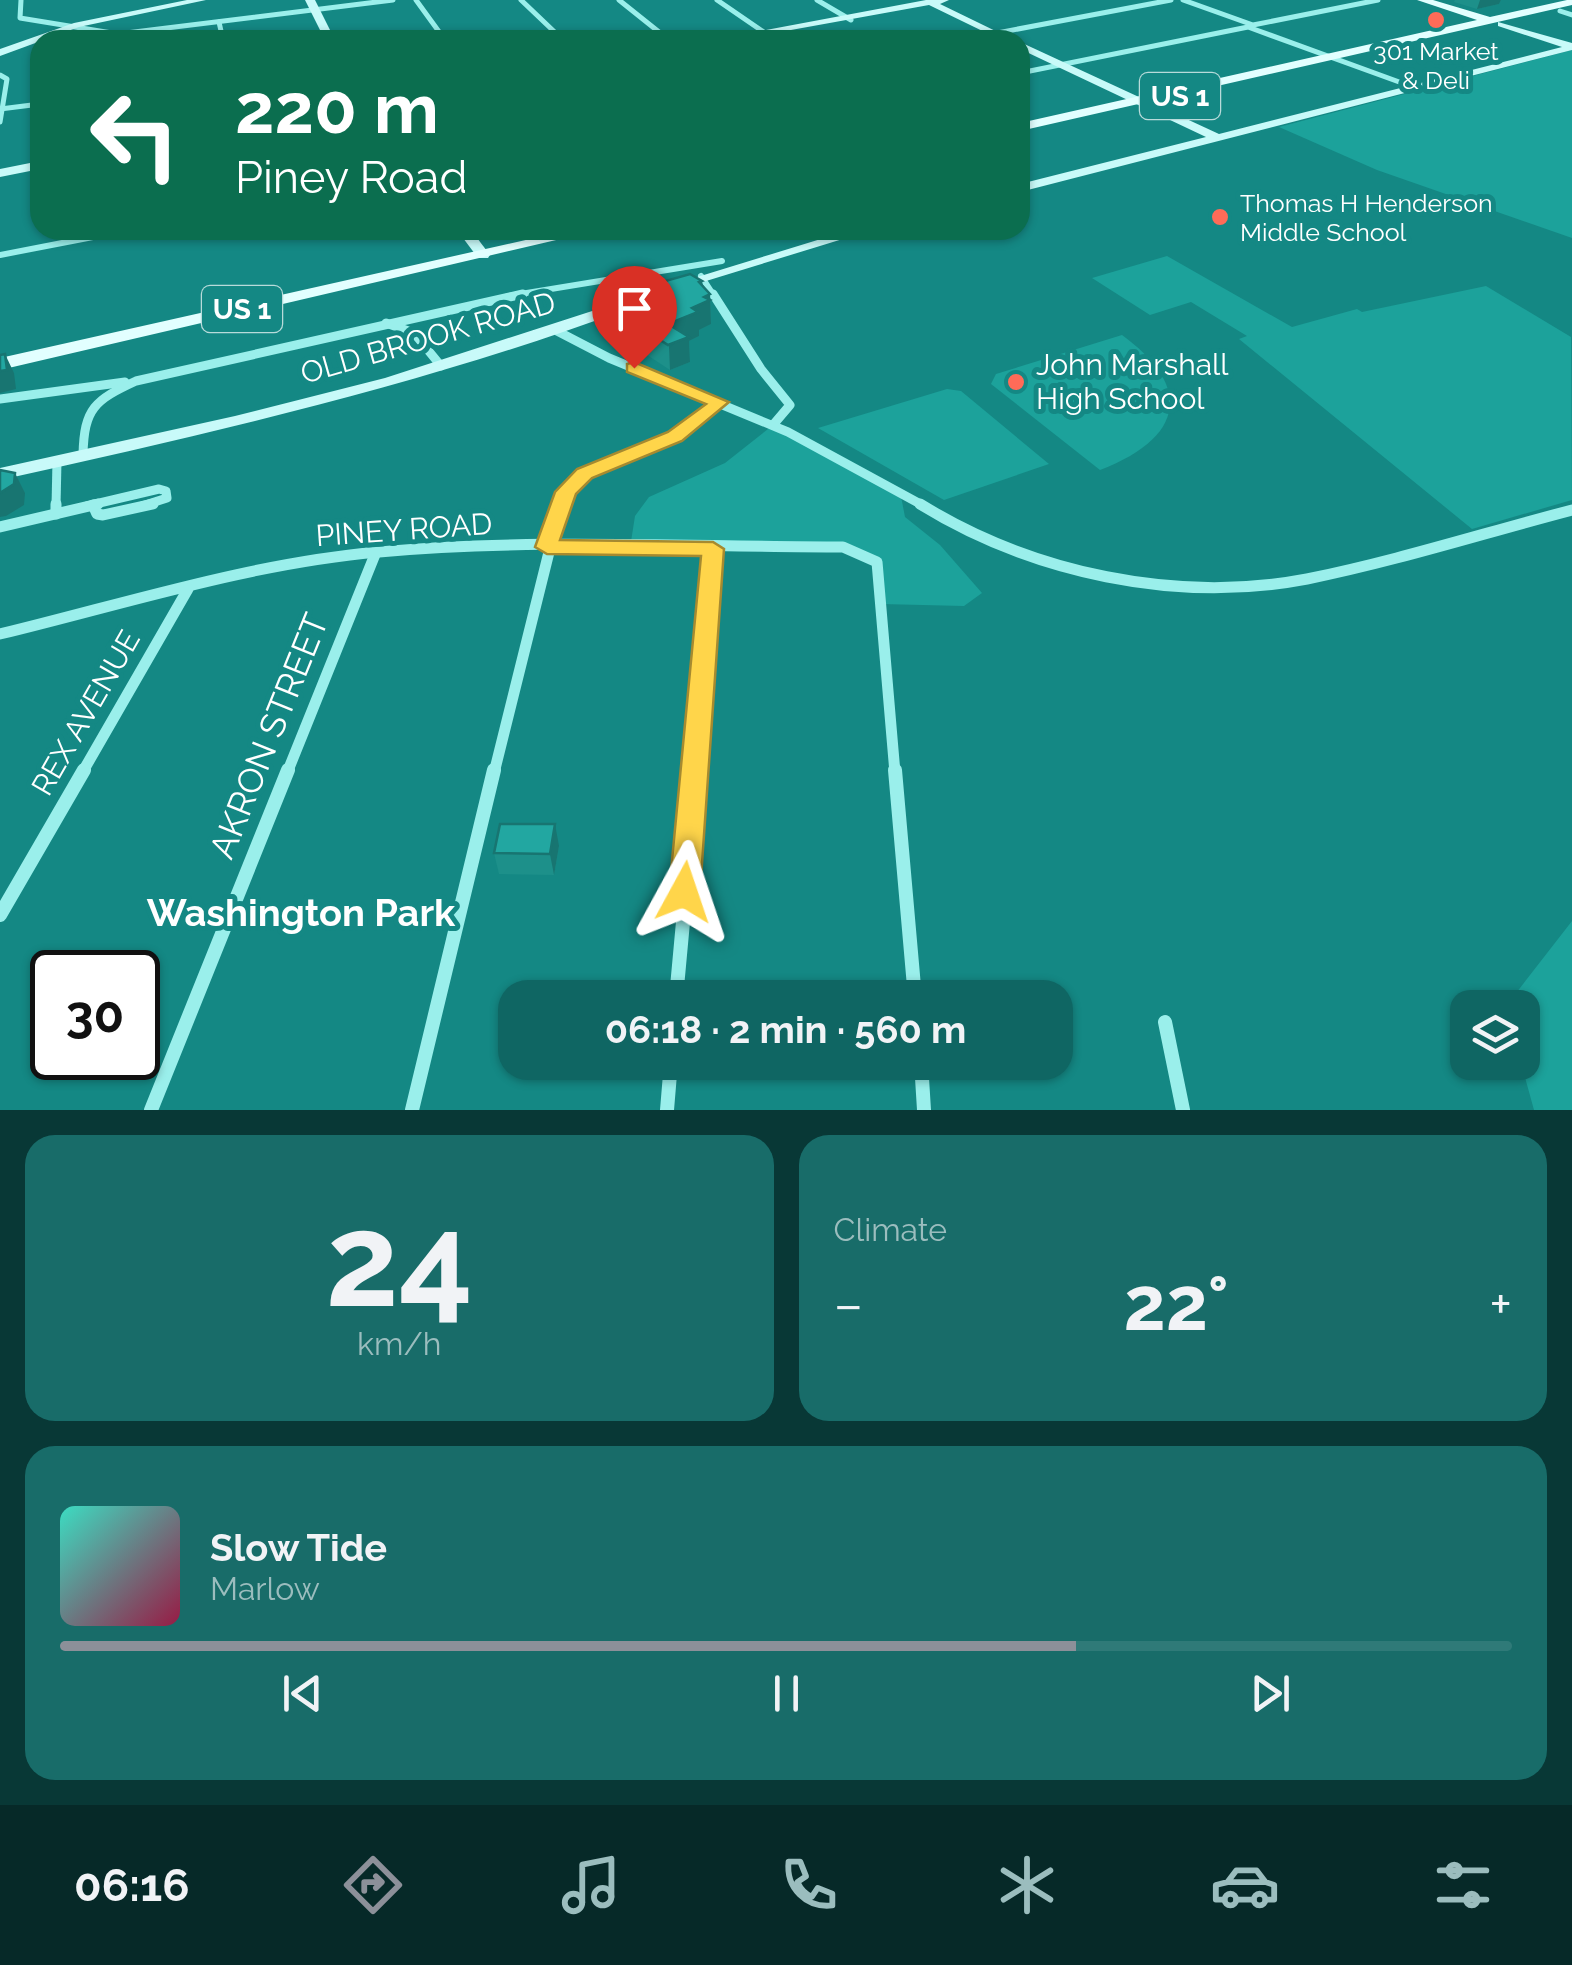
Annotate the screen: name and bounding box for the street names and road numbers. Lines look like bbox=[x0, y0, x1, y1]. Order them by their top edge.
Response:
road number: US 1 bbox=[1140, 73, 1220, 119]
street label: OLD BROOK ROAD bbox=[296, 284, 559, 391]
road number: US 1 bbox=[202, 286, 282, 332]
street label: PINEY ROAD bbox=[315, 506, 493, 553]
street label: AKRON STREET bbox=[201, 607, 336, 864]
street label: REX AVENUE bbox=[24, 624, 147, 801]

